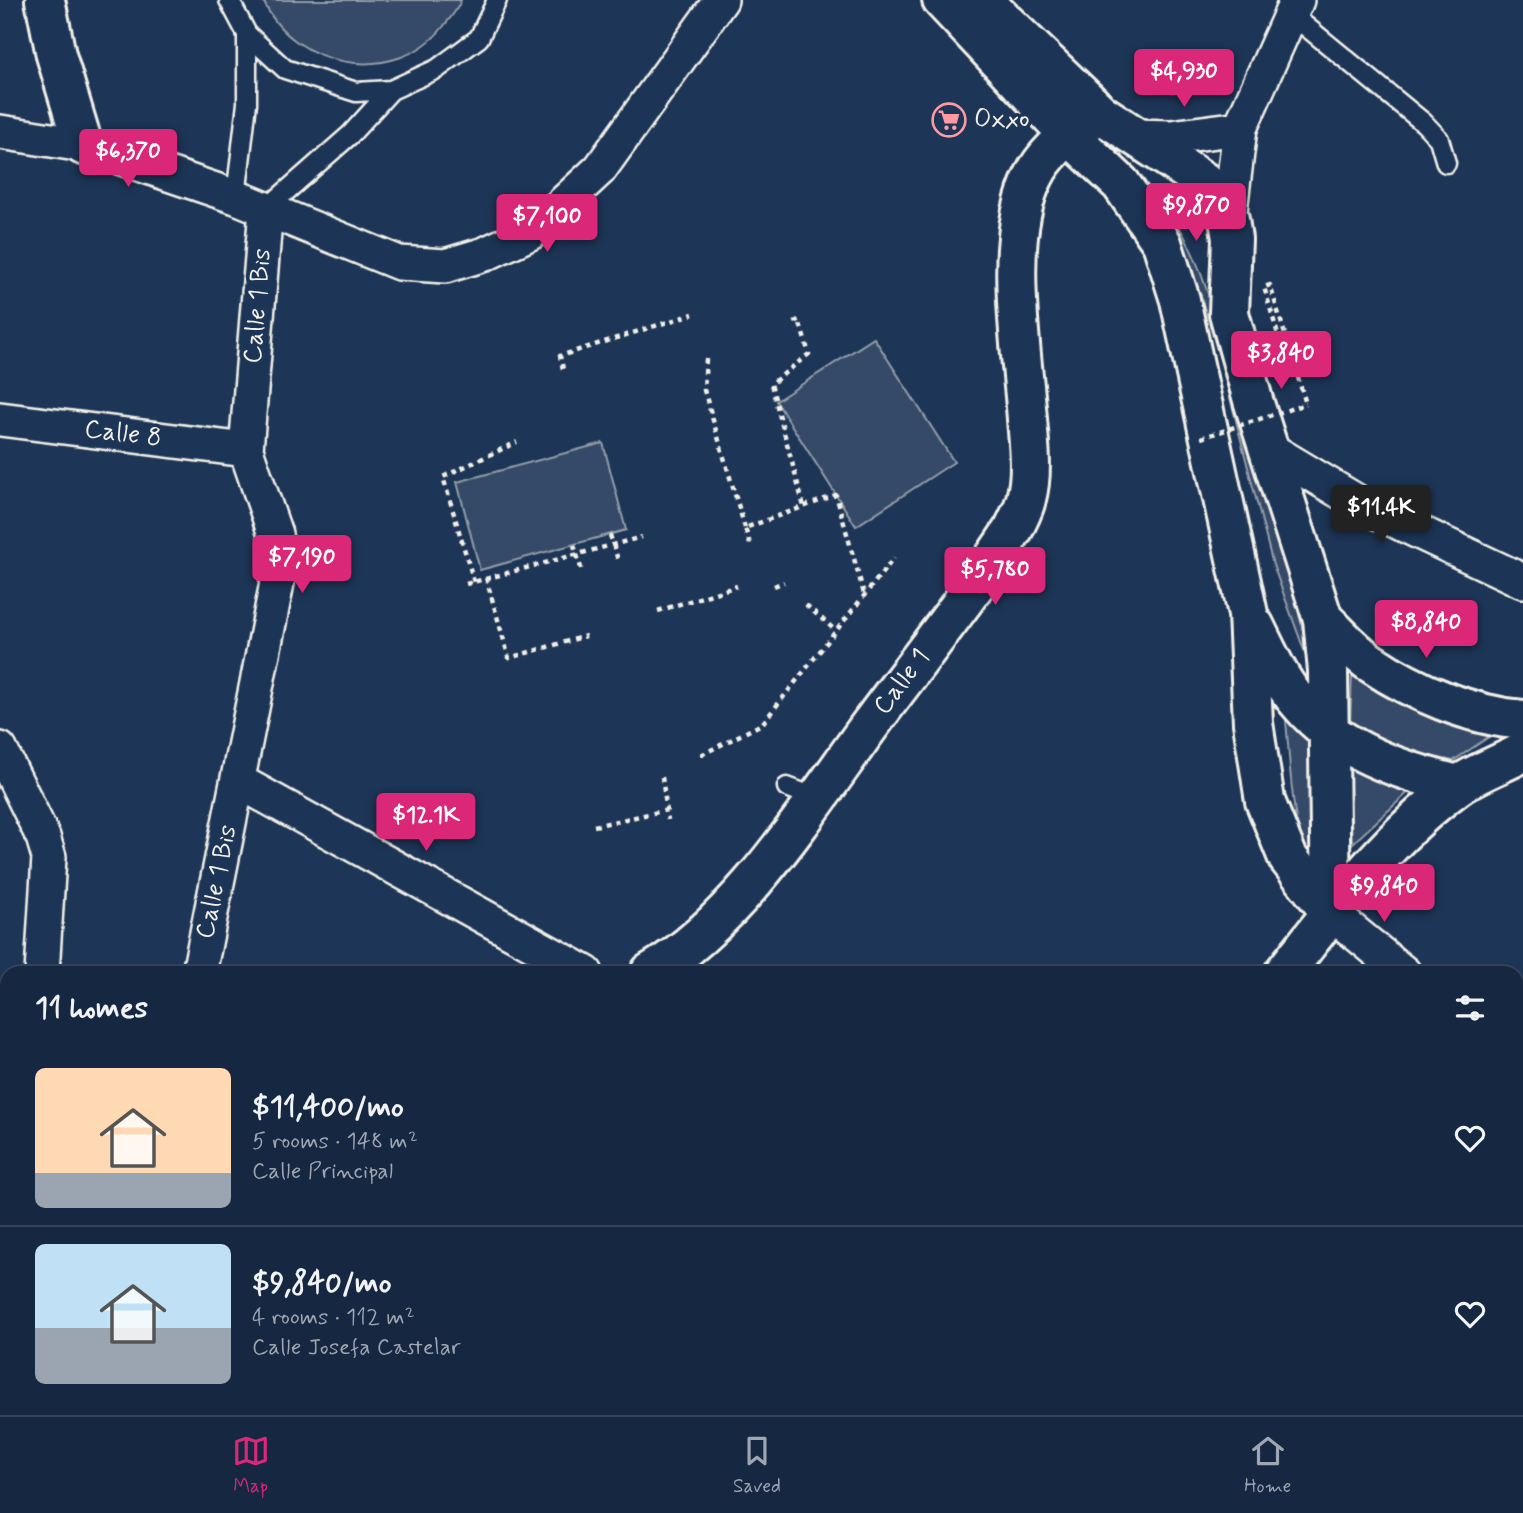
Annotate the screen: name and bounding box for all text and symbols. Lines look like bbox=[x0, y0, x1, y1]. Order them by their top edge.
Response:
pin: $4,930 bbox=[1127, 50, 1241, 109]
text: $4,930 bbox=[1150, 57, 1218, 87]
supermarket icon: Oxxo bbox=[930, 101, 968, 139]
place label: Oxxo bbox=[974, 103, 1030, 137]
pin: $6,370 bbox=[71, 130, 185, 189]
text: $6,370 bbox=[95, 137, 161, 167]
pin: $9,870 bbox=[1139, 184, 1253, 243]
text: $9,870 bbox=[1162, 191, 1230, 221]
pin: $7,100 bbox=[490, 194, 604, 254]
text: $7,100 bbox=[512, 202, 582, 232]
street label: Calle 1 Bis bbox=[236, 247, 280, 365]
pin: $3,840 bbox=[1224, 332, 1338, 391]
text: $3,840 bbox=[1247, 339, 1315, 369]
street label: Calle 8 bbox=[82, 412, 164, 456]
pin: $11.4K bbox=[1324, 486, 1438, 545]
text: $11.4K bbox=[1347, 493, 1415, 523]
pin: $7,190 bbox=[245, 536, 359, 595]
text: $7,190 bbox=[268, 543, 336, 573]
pin: $5,780 bbox=[938, 548, 1052, 607]
text: $5,780 bbox=[960, 555, 1030, 585]
pin: $8,840 bbox=[1369, 600, 1483, 660]
text: $8,840 bbox=[1391, 608, 1461, 638]
street label: Calle 1 bbox=[866, 642, 938, 722]
pin: $12.1K bbox=[369, 794, 483, 853]
text: $12.1K bbox=[392, 801, 460, 831]
street label: Calle 1 Bis bbox=[188, 822, 246, 942]
pin: $9,840 bbox=[1327, 864, 1441, 924]
text: $9,840 bbox=[1350, 872, 1418, 902]
text: 11 homes bbox=[35, 989, 148, 1028]
icon: filters bbox=[1451, 989, 1489, 1027]
text: $11,400/mo bbox=[252, 1088, 404, 1127]
icon: home bbox=[91, 1096, 175, 1180]
icon: heart bbox=[1451, 1119, 1489, 1157]
text: 5 rooms · 148 m² bbox=[252, 1127, 418, 1157]
text: Calle Principal bbox=[252, 1157, 393, 1187]
text: $9,840/mo bbox=[252, 1264, 392, 1303]
icon: home bbox=[91, 1272, 175, 1356]
icon: heart bbox=[1451, 1295, 1489, 1333]
text: 4 rooms · 112 m² bbox=[252, 1303, 415, 1333]
text: Calle Josefa Castelar bbox=[252, 1333, 461, 1363]
tab: Map bbox=[232, 1432, 270, 1499]
tab: Saved bbox=[733, 1432, 781, 1499]
tab: Home bbox=[1244, 1432, 1291, 1499]

